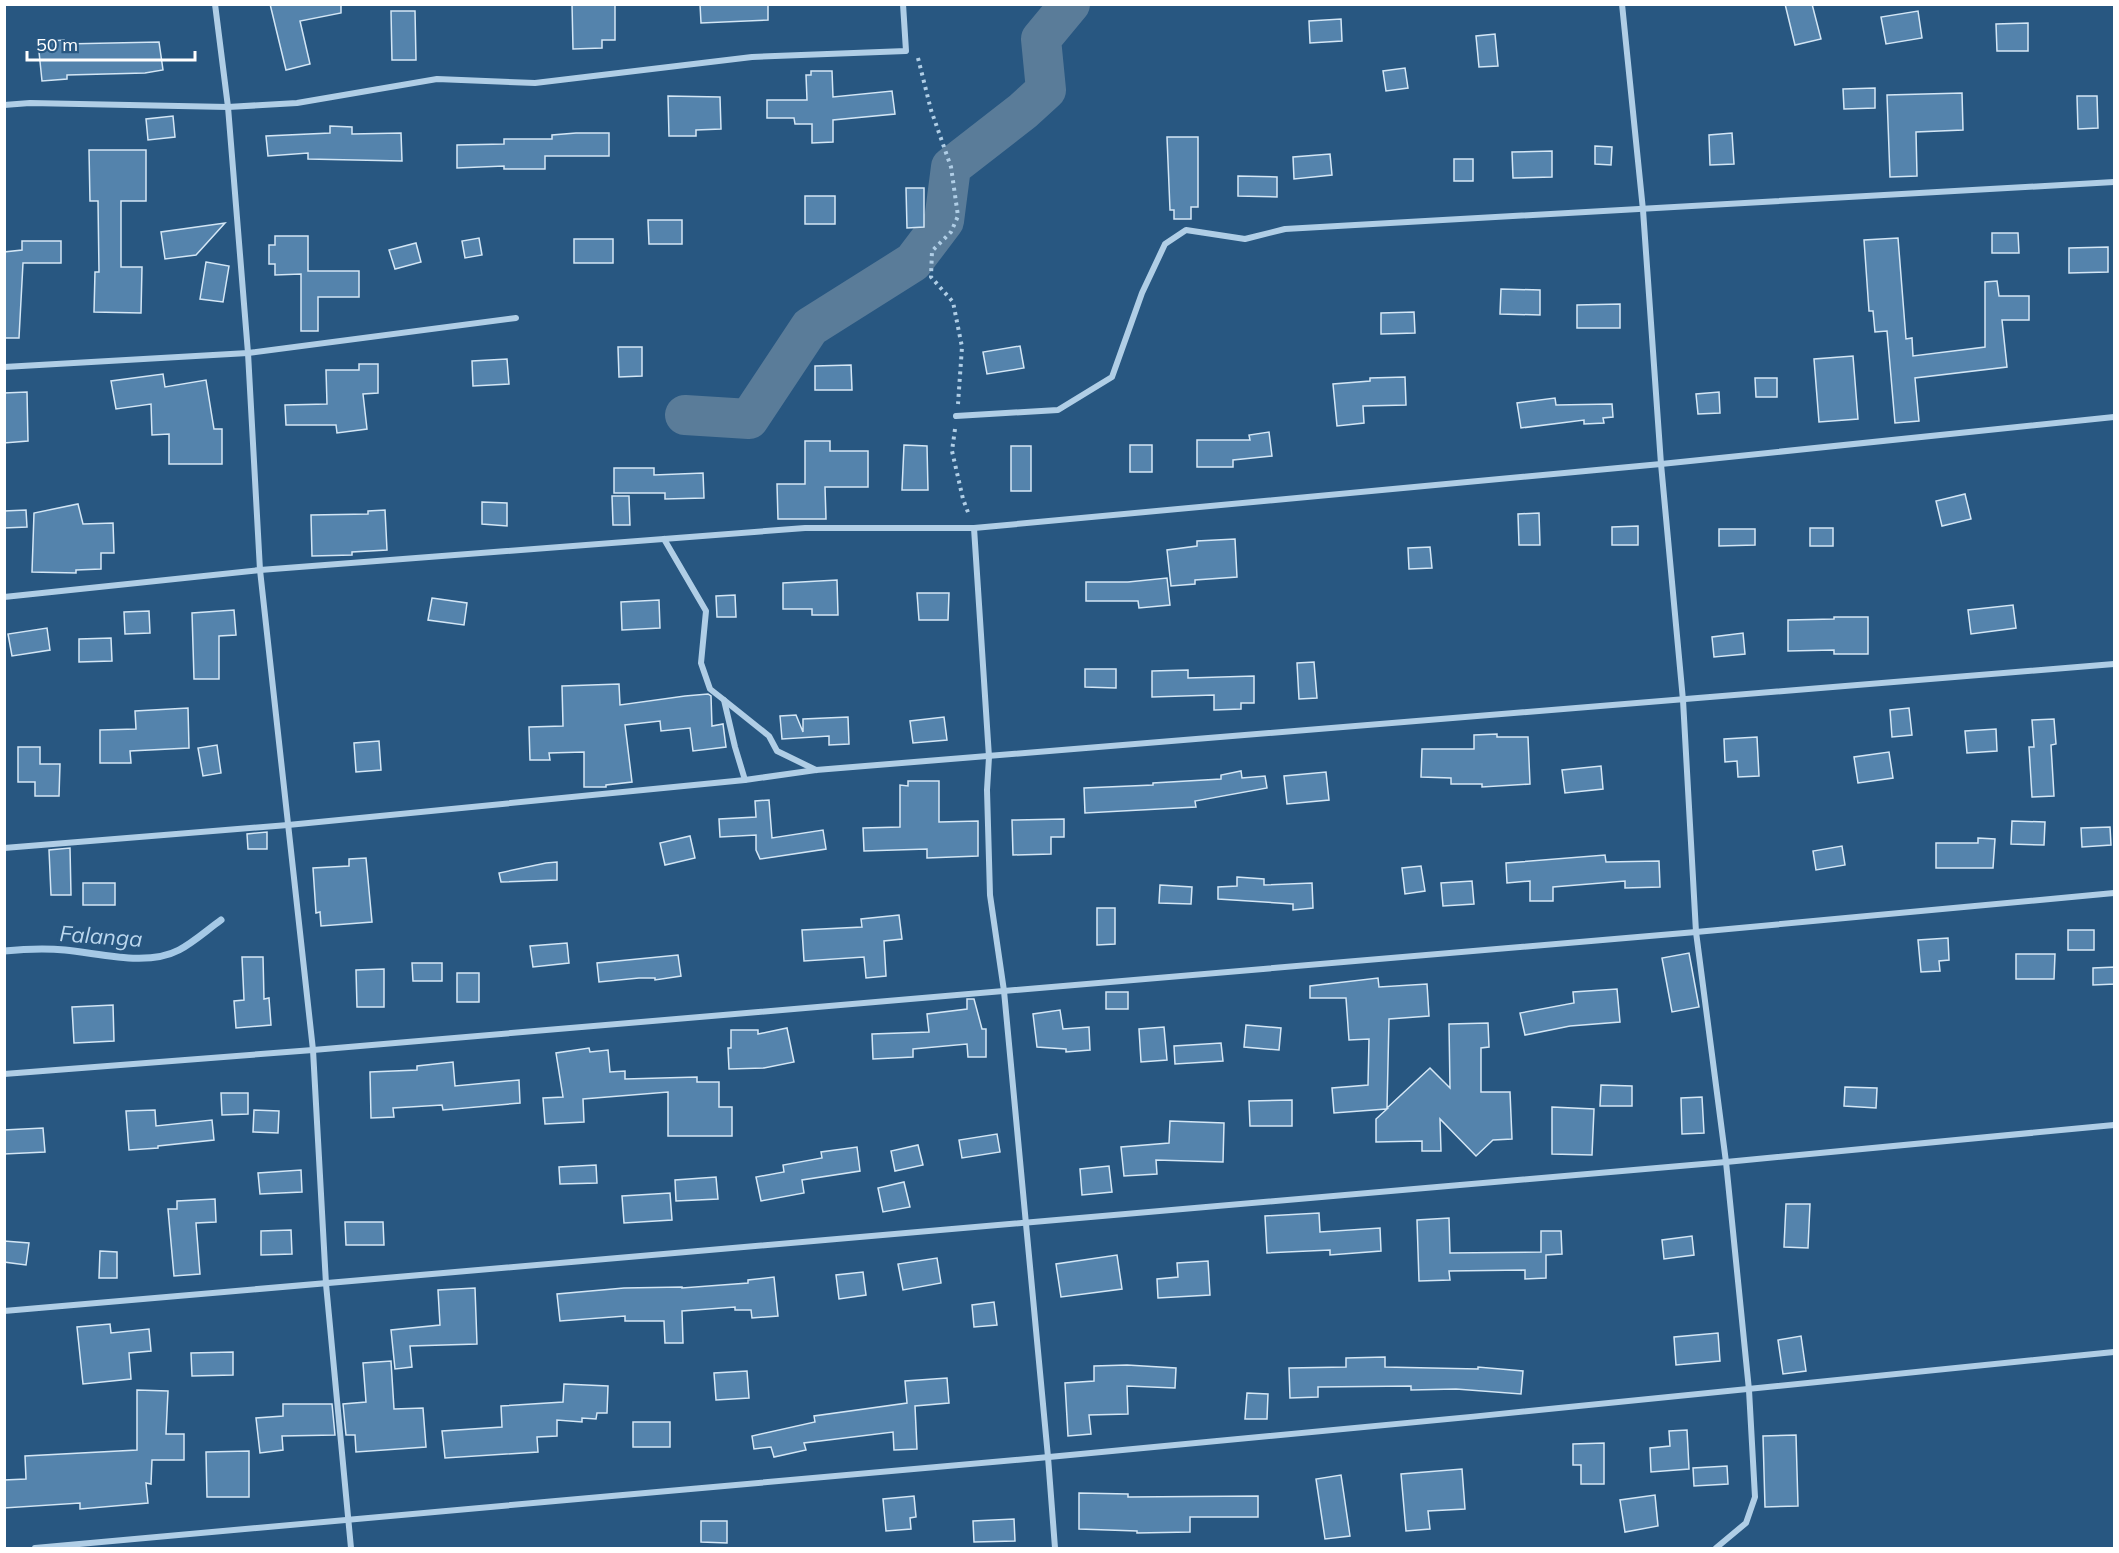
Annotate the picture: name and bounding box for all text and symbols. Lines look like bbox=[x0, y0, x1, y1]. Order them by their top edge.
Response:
scale bar bbox=[27, 24, 195, 62]
text: 50 m bbox=[36, 33, 78, 56]
water label: Falanga bbox=[59, 919, 143, 953]

